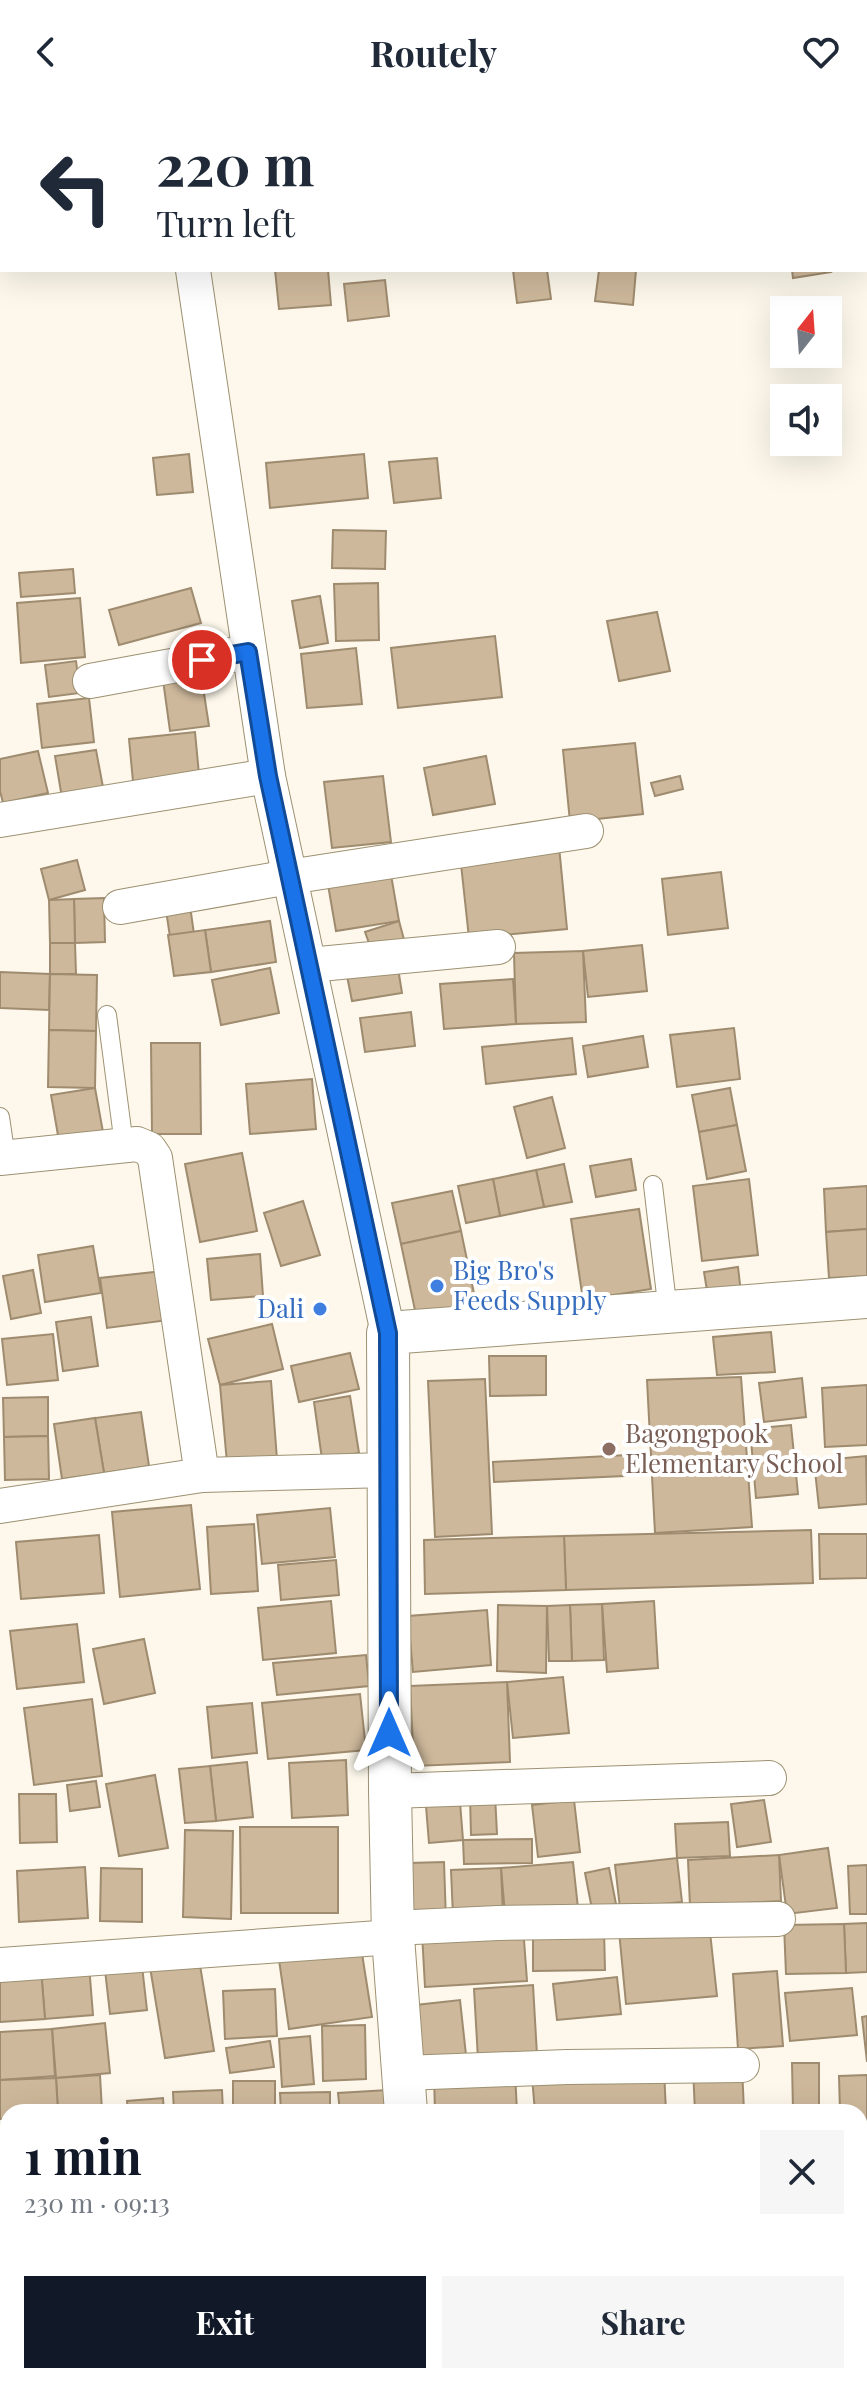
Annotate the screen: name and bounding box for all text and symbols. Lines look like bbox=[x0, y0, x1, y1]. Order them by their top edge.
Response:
text: Routely bbox=[370, 28, 497, 76]
icon: back bbox=[24, 30, 68, 74]
icon: heart bbox=[799, 30, 843, 74]
text: 220 m bbox=[156, 126, 314, 201]
icon: left bbox=[24, 136, 128, 240]
text: Turn left bbox=[156, 198, 295, 246]
north arrow bbox=[770, 296, 842, 368]
map controls bbox=[770, 296, 842, 456]
button: sound bbox=[770, 384, 842, 456]
pin bbox=[168, 626, 236, 694]
icon: arrive bbox=[180, 638, 224, 682]
place label: Big Bro's Feeds Supply bbox=[453, 1252, 607, 1317]
marker: Big Bro's Feeds Supply bbox=[428, 1277, 446, 1295]
place label: Dali bbox=[257, 1290, 304, 1325]
marker: Dali bbox=[311, 1300, 329, 1318]
place label: Bagongpook Elementary School bbox=[625, 1415, 843, 1480]
marker: Bagongpook Elementary School bbox=[600, 1440, 618, 1458]
position arrow bbox=[347, 1691, 431, 1775]
text: 1 min bbox=[24, 2123, 142, 2187]
button: close bbox=[760, 2130, 844, 2214]
text: 230 m · 09:13 bbox=[24, 2185, 170, 2220]
button: Exit bbox=[24, 2276, 426, 2368]
button: Share bbox=[442, 2276, 844, 2368]

